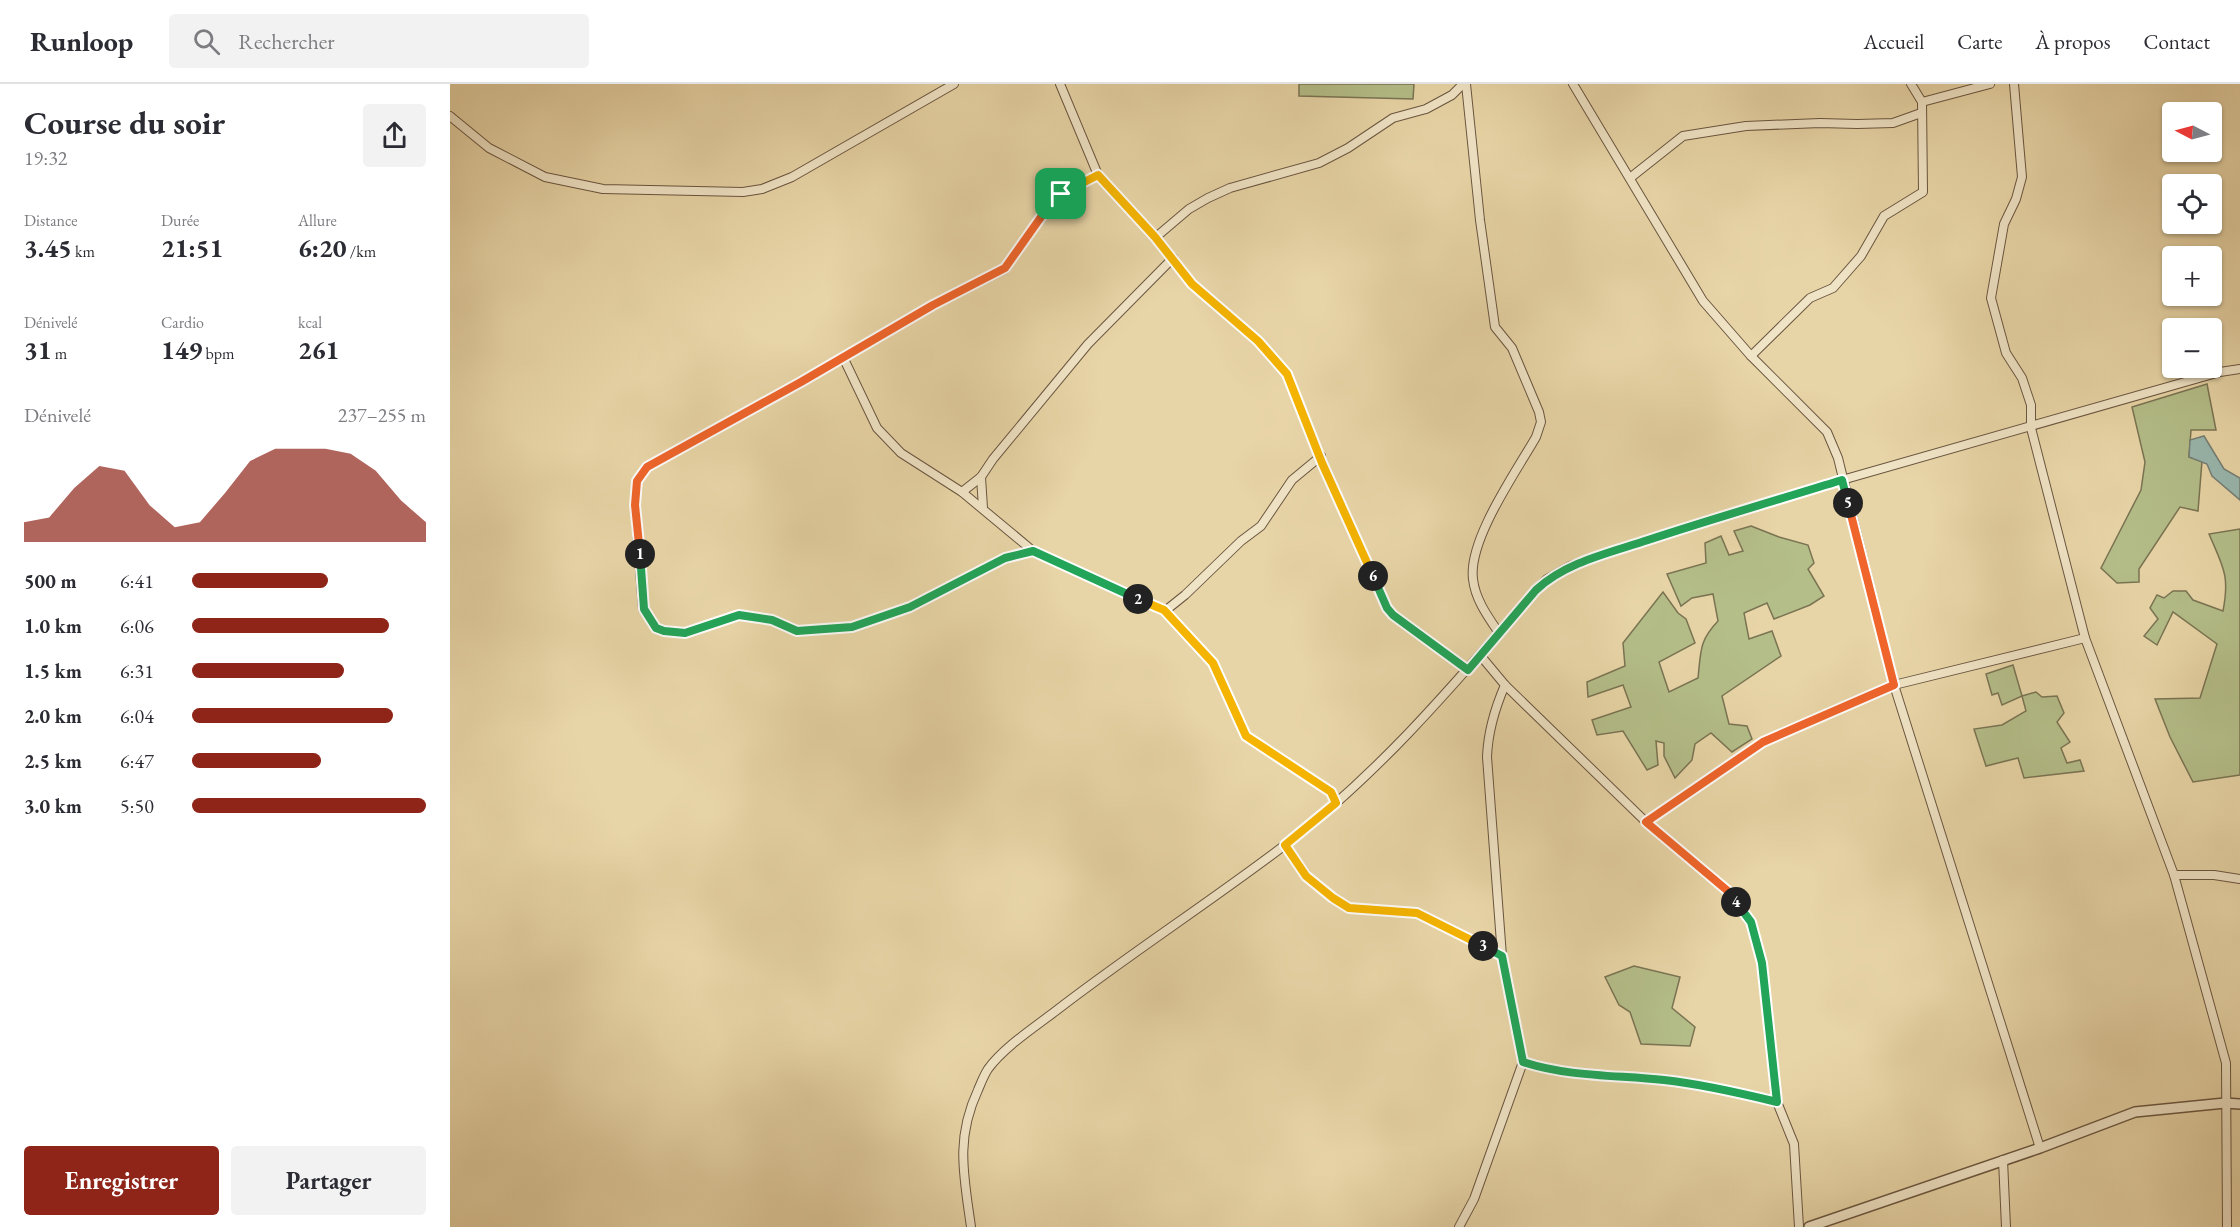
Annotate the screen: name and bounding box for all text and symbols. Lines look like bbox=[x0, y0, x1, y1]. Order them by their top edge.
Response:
search box bbox=[169, 14, 589, 68]
text: Runloop bbox=[30, 23, 133, 59]
icon: search bbox=[190, 25, 223, 58]
text: Rechercher bbox=[238, 27, 335, 56]
text: Accueil bbox=[1864, 28, 1924, 55]
text: Carte bbox=[1957, 28, 2002, 55]
text: À propos bbox=[2035, 28, 2110, 55]
text: Contact bbox=[2143, 28, 2210, 55]
text: Course du soir bbox=[24, 101, 225, 144]
north arrow bbox=[2162, 102, 2222, 162]
map controls bbox=[2162, 102, 2222, 378]
button: share bbox=[363, 104, 426, 167]
text: 19:32 bbox=[24, 145, 67, 171]
pin bbox=[1035, 168, 1086, 219]
button: locate bbox=[2162, 174, 2222, 234]
icon: arrive bbox=[1044, 177, 1077, 210]
text: Distance bbox=[24, 210, 77, 231]
text: Durée bbox=[161, 210, 199, 231]
text: Allure bbox=[298, 210, 337, 231]
text: 3.45 bbox=[24, 231, 72, 265]
text: 21:51 bbox=[161, 231, 223, 265]
text: 6:20 bbox=[298, 231, 347, 265]
text: km bbox=[72, 241, 95, 262]
text: /km bbox=[347, 241, 376, 262]
button: + bbox=[2162, 246, 2222, 306]
text: Dénivelé bbox=[24, 312, 78, 333]
text: Cardio bbox=[161, 312, 204, 333]
text: kcal bbox=[298, 312, 322, 333]
button: − bbox=[2162, 318, 2222, 378]
text: 31 bbox=[24, 333, 52, 367]
text: 149 bbox=[161, 333, 202, 367]
text: 261 bbox=[298, 333, 339, 367]
text: m bbox=[52, 343, 67, 364]
text: bpm bbox=[202, 343, 234, 364]
text: Dénivelé bbox=[24, 402, 91, 428]
text: 237–255 m bbox=[338, 402, 426, 428]
pin: 5 bbox=[1833, 488, 1863, 518]
text: 5 bbox=[1844, 492, 1852, 513]
pin: 1 bbox=[625, 539, 655, 569]
text: 1 bbox=[636, 543, 644, 564]
pin: 6 bbox=[1358, 561, 1388, 591]
text: 6 bbox=[1369, 565, 1377, 586]
text: 500 m bbox=[24, 568, 77, 594]
text: 6:41 bbox=[120, 568, 154, 594]
pin: 2 bbox=[1123, 584, 1153, 614]
text: 2 bbox=[1134, 588, 1142, 609]
text: 1.0 km bbox=[24, 613, 82, 639]
text: 6:06 bbox=[120, 613, 154, 639]
text: 1.5 km bbox=[24, 658, 82, 684]
text: 6:31 bbox=[120, 658, 154, 684]
text: 2.0 km bbox=[24, 703, 82, 729]
text: 6:04 bbox=[120, 703, 154, 729]
text: 2.5 km bbox=[24, 748, 82, 774]
text: 6:47 bbox=[120, 748, 154, 774]
text: 3.0 km bbox=[24, 793, 82, 819]
text: 5:50 bbox=[120, 793, 154, 819]
pin: 4 bbox=[1721, 887, 1751, 917]
text: 4 bbox=[1732, 891, 1740, 912]
pin: 3 bbox=[1468, 931, 1498, 961]
text: 3 bbox=[1479, 935, 1487, 956]
button: Enregistrer bbox=[24, 1146, 219, 1215]
button: Partager bbox=[231, 1146, 426, 1215]

